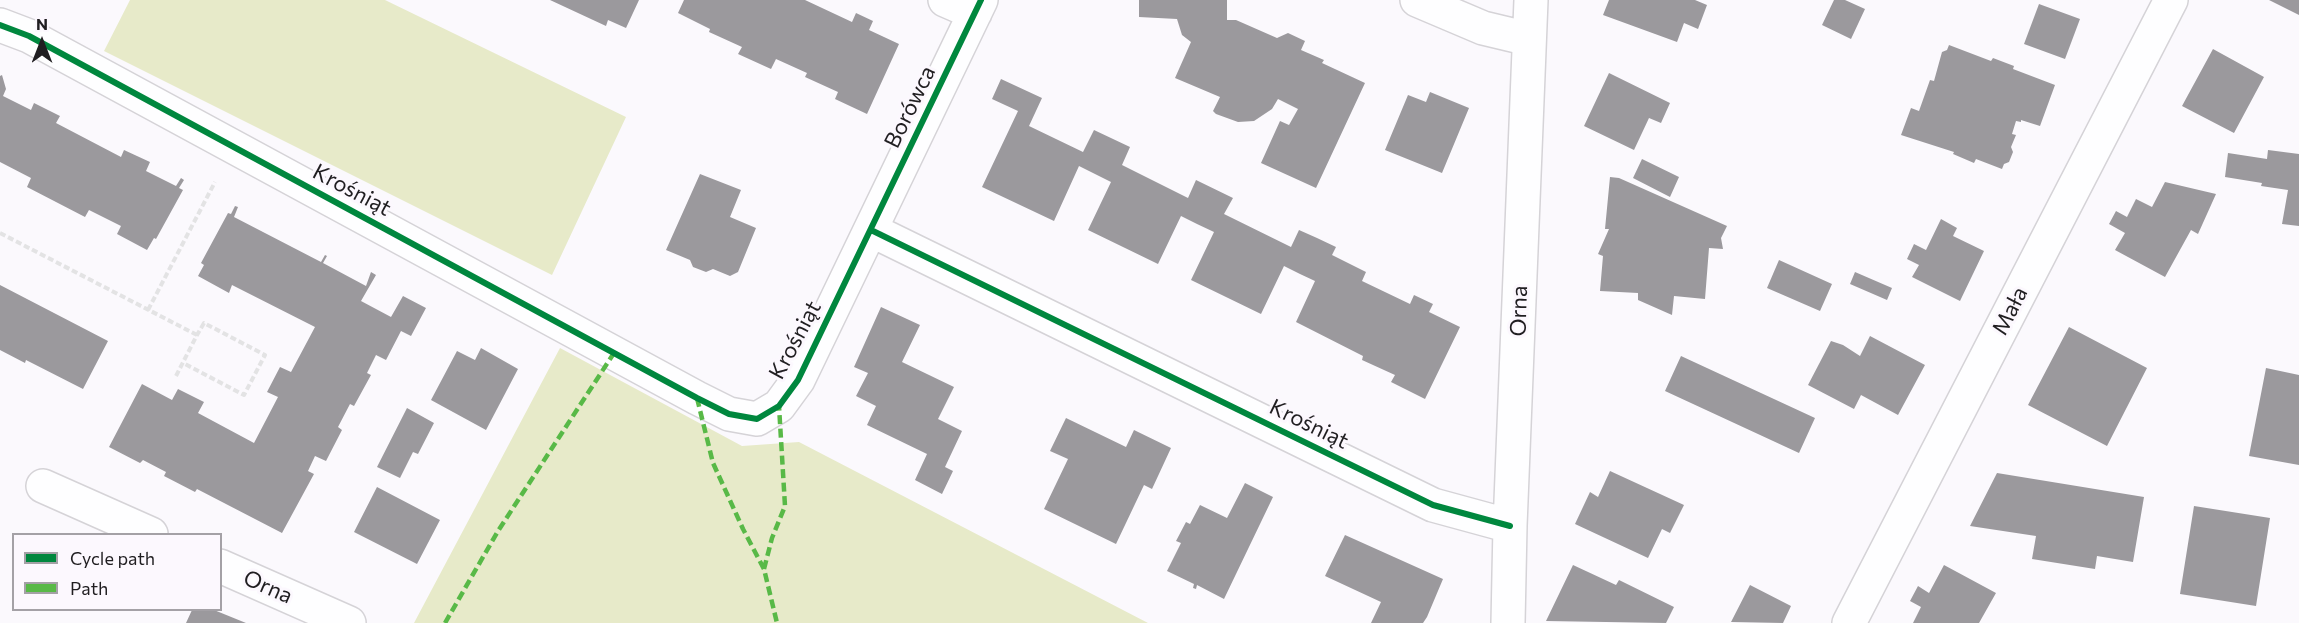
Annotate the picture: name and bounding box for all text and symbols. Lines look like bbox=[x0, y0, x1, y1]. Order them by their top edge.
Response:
north arrow bbox=[12, 12, 72, 72]
text: N bbox=[36, 14, 48, 33]
street label: Borówca bbox=[879, 62, 941, 152]
street label: Krośniąt bbox=[308, 158, 396, 222]
street label: Mała bbox=[1987, 283, 2033, 339]
street label: Orna bbox=[1505, 285, 1533, 337]
street label: Krośniąt bbox=[763, 296, 827, 384]
street label: Krośniąt bbox=[1265, 394, 1353, 454]
legend bbox=[12, 533, 222, 611]
text: Cycle path bbox=[70, 547, 155, 569]
street label: Orna bbox=[239, 565, 297, 609]
text: Path bbox=[70, 577, 108, 599]

